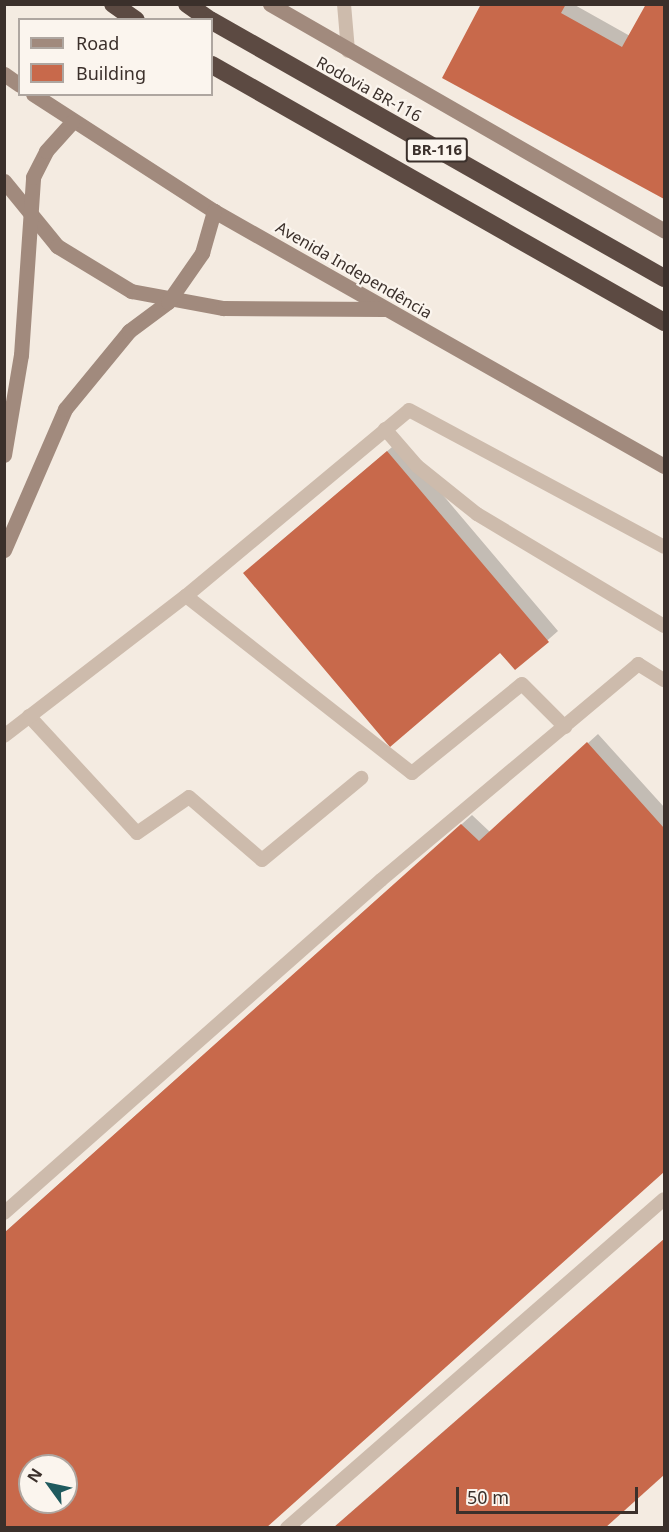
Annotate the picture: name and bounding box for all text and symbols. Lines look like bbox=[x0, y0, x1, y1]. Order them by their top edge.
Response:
legend bbox=[18, 18, 213, 96]
text: Road bbox=[76, 31, 119, 55]
street label: Rodovia BR-116 bbox=[313, 52, 425, 126]
text: Building bbox=[76, 61, 146, 85]
road number: BR-116 bbox=[406, 138, 468, 162]
street label: Avenida Independência bbox=[273, 217, 435, 323]
north arrow bbox=[18, 1454, 78, 1514]
text: N bbox=[22, 1464, 47, 1487]
scale bar bbox=[459, 1475, 640, 1513]
text: 50 m bbox=[467, 1485, 509, 1509]

